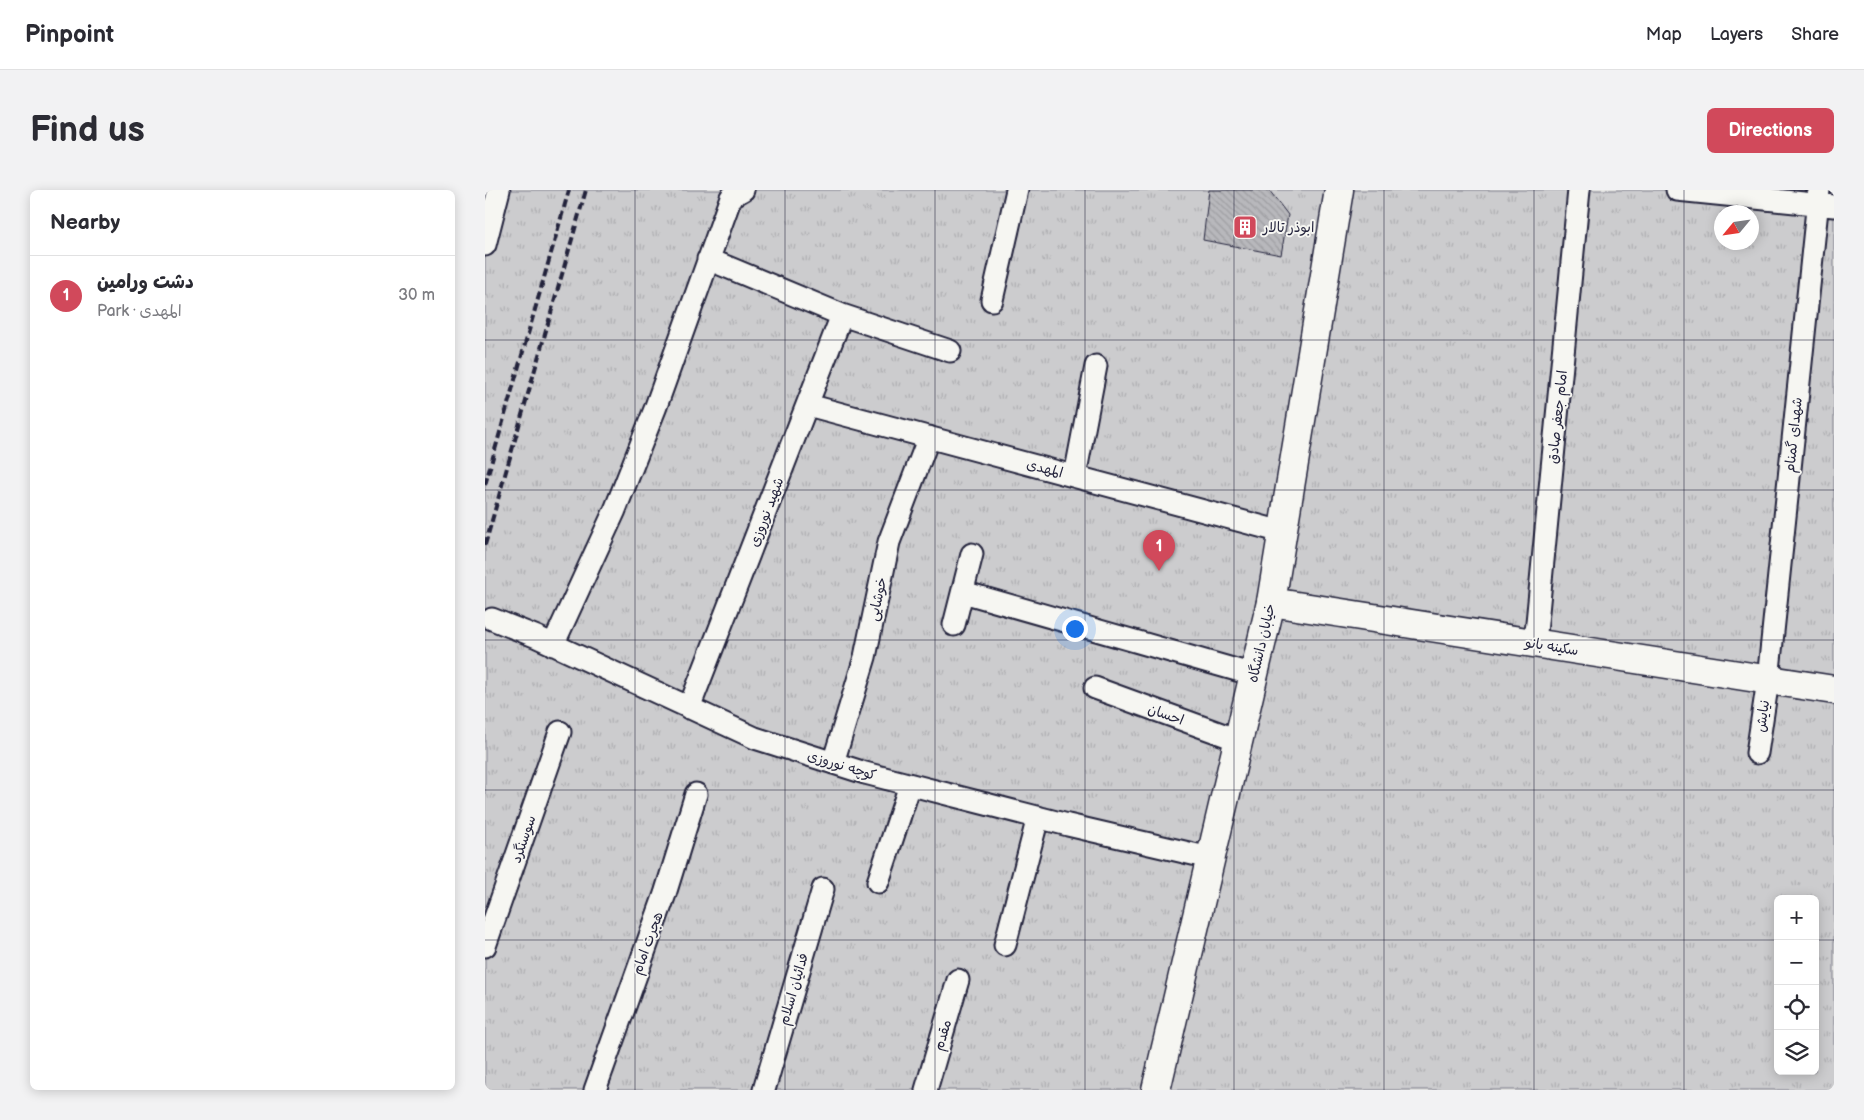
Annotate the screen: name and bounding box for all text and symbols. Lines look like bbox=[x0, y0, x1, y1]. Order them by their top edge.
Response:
text: Pinpoint bbox=[25, 20, 114, 49]
text: Map bbox=[1646, 24, 1682, 45]
text: Layers bbox=[1710, 24, 1763, 45]
text: Share bbox=[1791, 24, 1839, 45]
button: Directions bbox=[1707, 108, 1834, 153]
text: Find us bbox=[30, 109, 145, 152]
north arrow bbox=[1714, 205, 1759, 250]
text: Nearby bbox=[50, 210, 120, 235]
building icon: ابوذر تالار bbox=[1232, 214, 1258, 240]
place label: ابوذر تالار bbox=[1262, 219, 1314, 236]
text: دشت ورامین bbox=[97, 271, 194, 294]
text: 1 bbox=[63, 286, 69, 305]
text: 30 m bbox=[398, 286, 435, 305]
text: Park · المهدی bbox=[97, 302, 182, 321]
street label: امام جعفر صادق bbox=[1544, 369, 1573, 465]
street label: شهدای گمنام bbox=[1781, 396, 1808, 474]
street label: المهدی bbox=[1025, 455, 1065, 481]
street label: شهید نوروزی bbox=[745, 475, 787, 549]
pin: 1 bbox=[1143, 530, 1175, 571]
street label: خوشایی bbox=[865, 576, 890, 623]
street label: خیابان دانشگاه bbox=[1244, 602, 1279, 684]
your location bbox=[1062, 616, 1088, 642]
street label: سکینه بانو bbox=[1523, 634, 1580, 659]
street label: نیایش bbox=[1752, 699, 1773, 733]
street label: احسان bbox=[1146, 700, 1186, 729]
street label: کوچه نوروزی bbox=[805, 747, 878, 785]
street label: سوسنگرد bbox=[507, 813, 540, 865]
map controls bbox=[1774, 895, 1819, 1075]
button: + bbox=[1774, 895, 1819, 940]
street label: هجرت امام bbox=[628, 909, 669, 978]
button: − bbox=[1774, 940, 1819, 985]
street label: فدائیان اسلام bbox=[775, 951, 814, 1028]
button: locate bbox=[1774, 985, 1819, 1030]
street label: مقدم bbox=[930, 1018, 957, 1053]
button: layers bbox=[1774, 1030, 1819, 1075]

